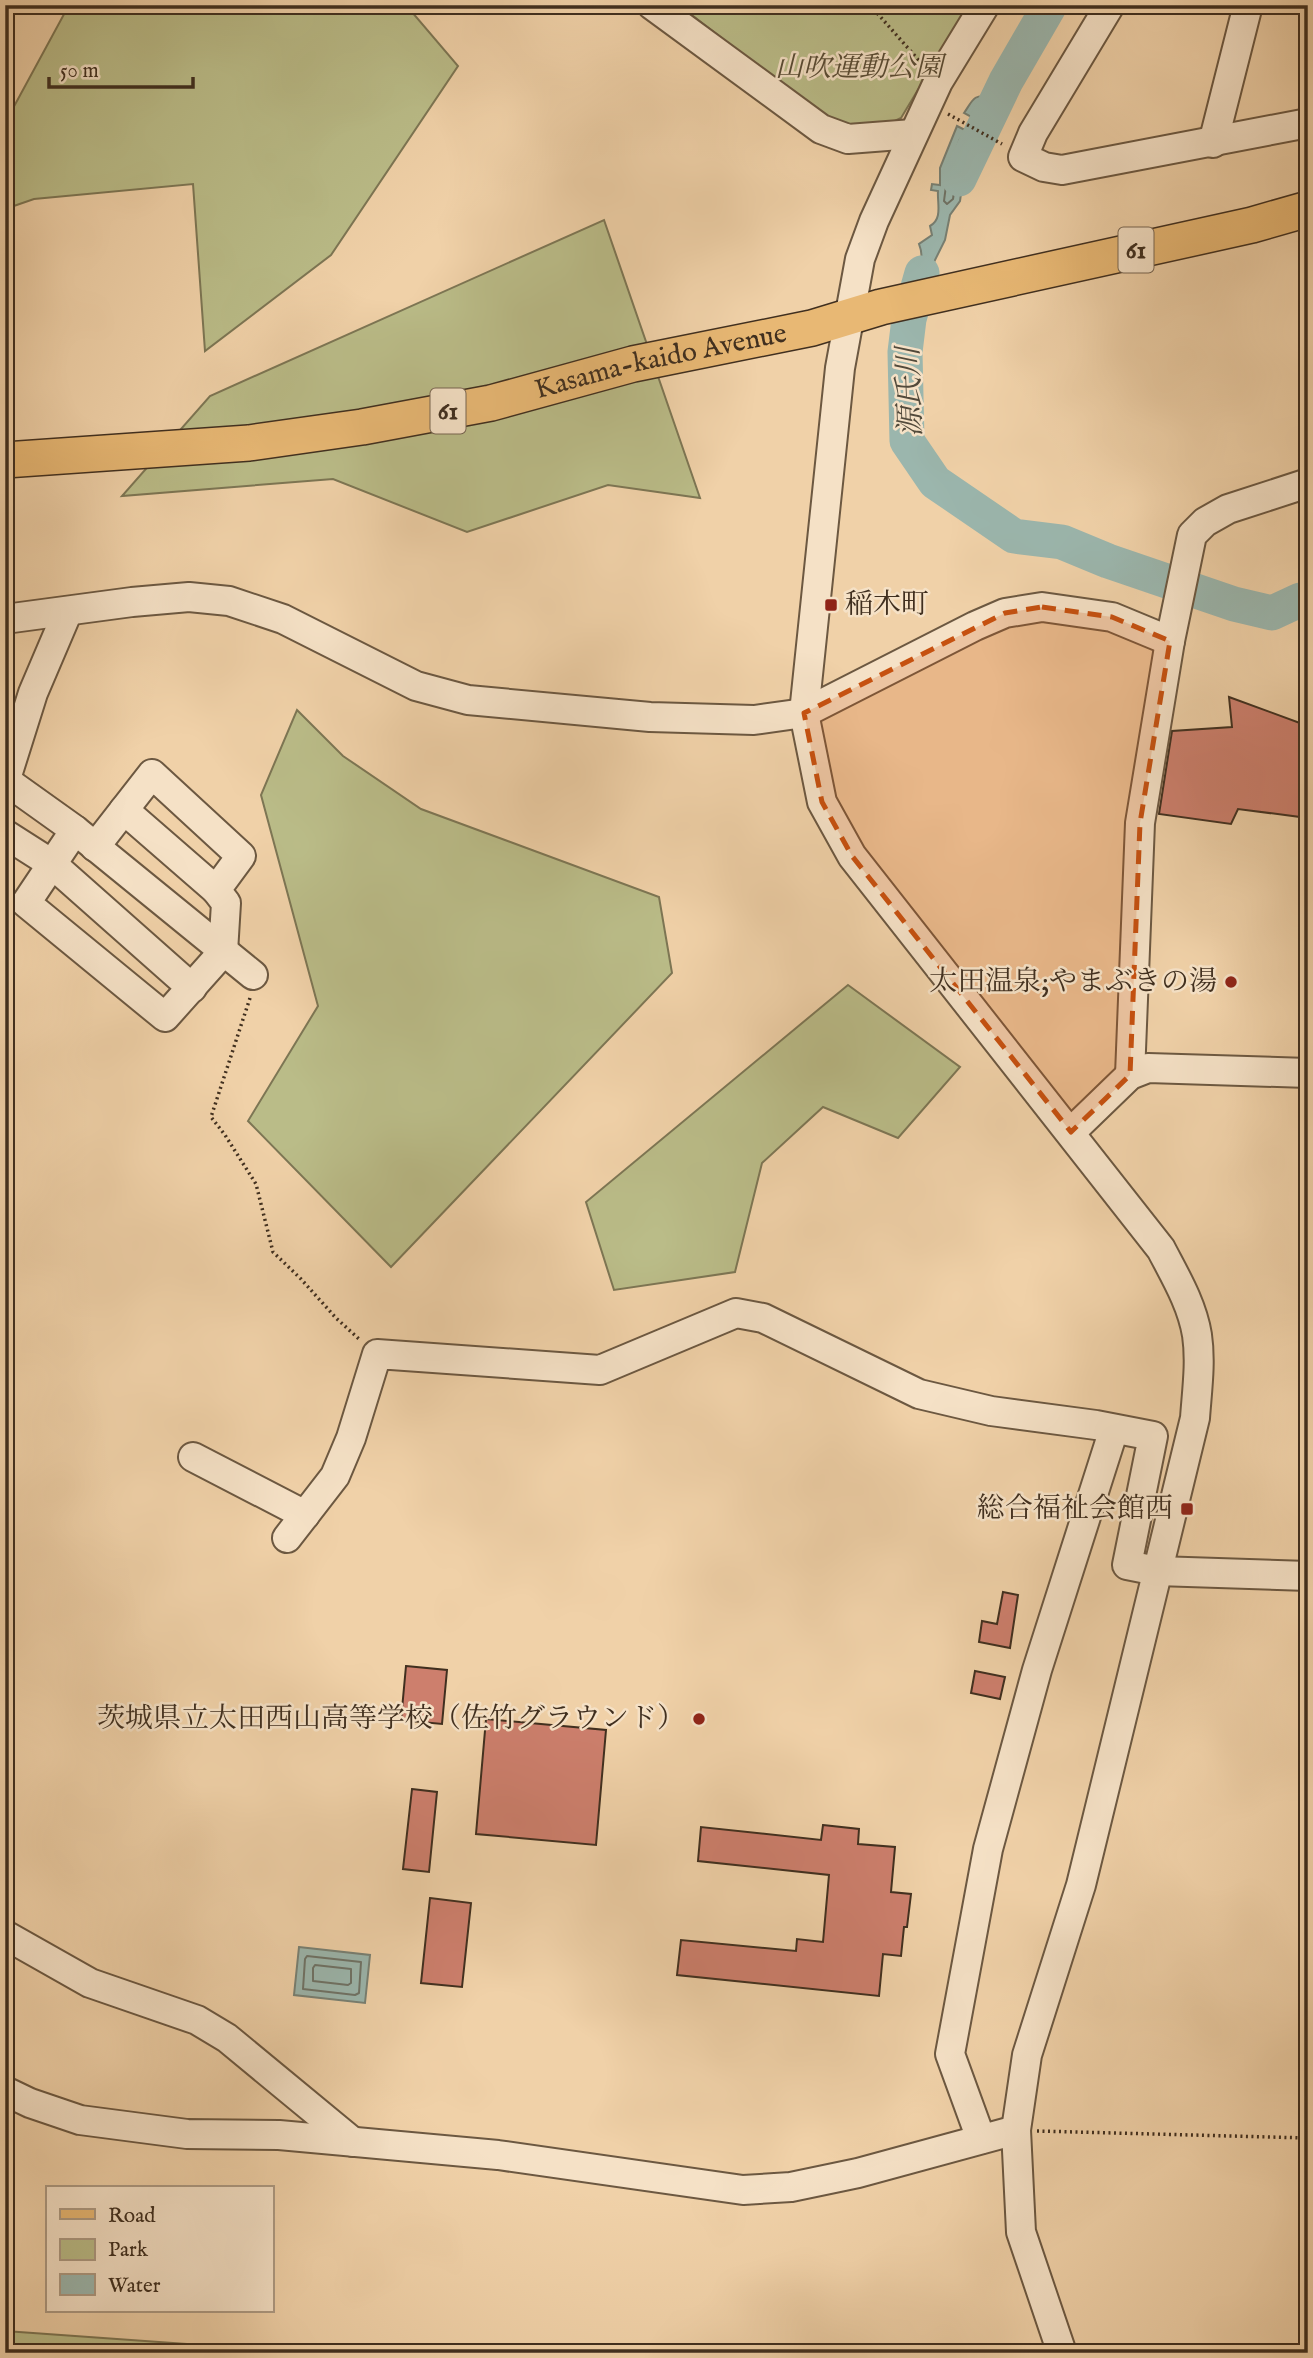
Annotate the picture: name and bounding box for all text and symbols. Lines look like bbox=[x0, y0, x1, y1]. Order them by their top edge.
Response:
scale bar bbox=[49, 46, 192, 90]
park label: 山吹運動公園 bbox=[775, 51, 947, 86]
text: 50 m bbox=[60, 58, 99, 85]
road number: 61 bbox=[1118, 228, 1154, 272]
street label: Kasama-kaido Avenue bbox=[531, 316, 790, 408]
water label: 源氏川 bbox=[890, 343, 932, 438]
road number: 61 bbox=[430, 388, 466, 434]
place label: 稲木町 bbox=[845, 588, 929, 623]
marker: 稲木町 bbox=[823, 597, 839, 613]
place label: 太田温泉;やまぶきの湯 bbox=[929, 965, 1217, 1000]
marker: 太田温泉;やまぶきの湯 bbox=[1223, 974, 1239, 990]
place label: 総合福祉会館西 bbox=[977, 1492, 1173, 1527]
marker: 総合福祉会館西 bbox=[1179, 1501, 1195, 1517]
place label: 茨城県立太田西山高等学校（佐竹グラウンド） bbox=[97, 1702, 685, 1737]
marker: 茨城県立太田西山高等学校（佐竹グラウンド） bbox=[691, 1711, 707, 1727]
legend bbox=[46, 2186, 273, 2312]
text: Road bbox=[108, 2203, 156, 2230]
text: Park bbox=[108, 2237, 149, 2264]
text: Water bbox=[108, 2273, 161, 2300]

